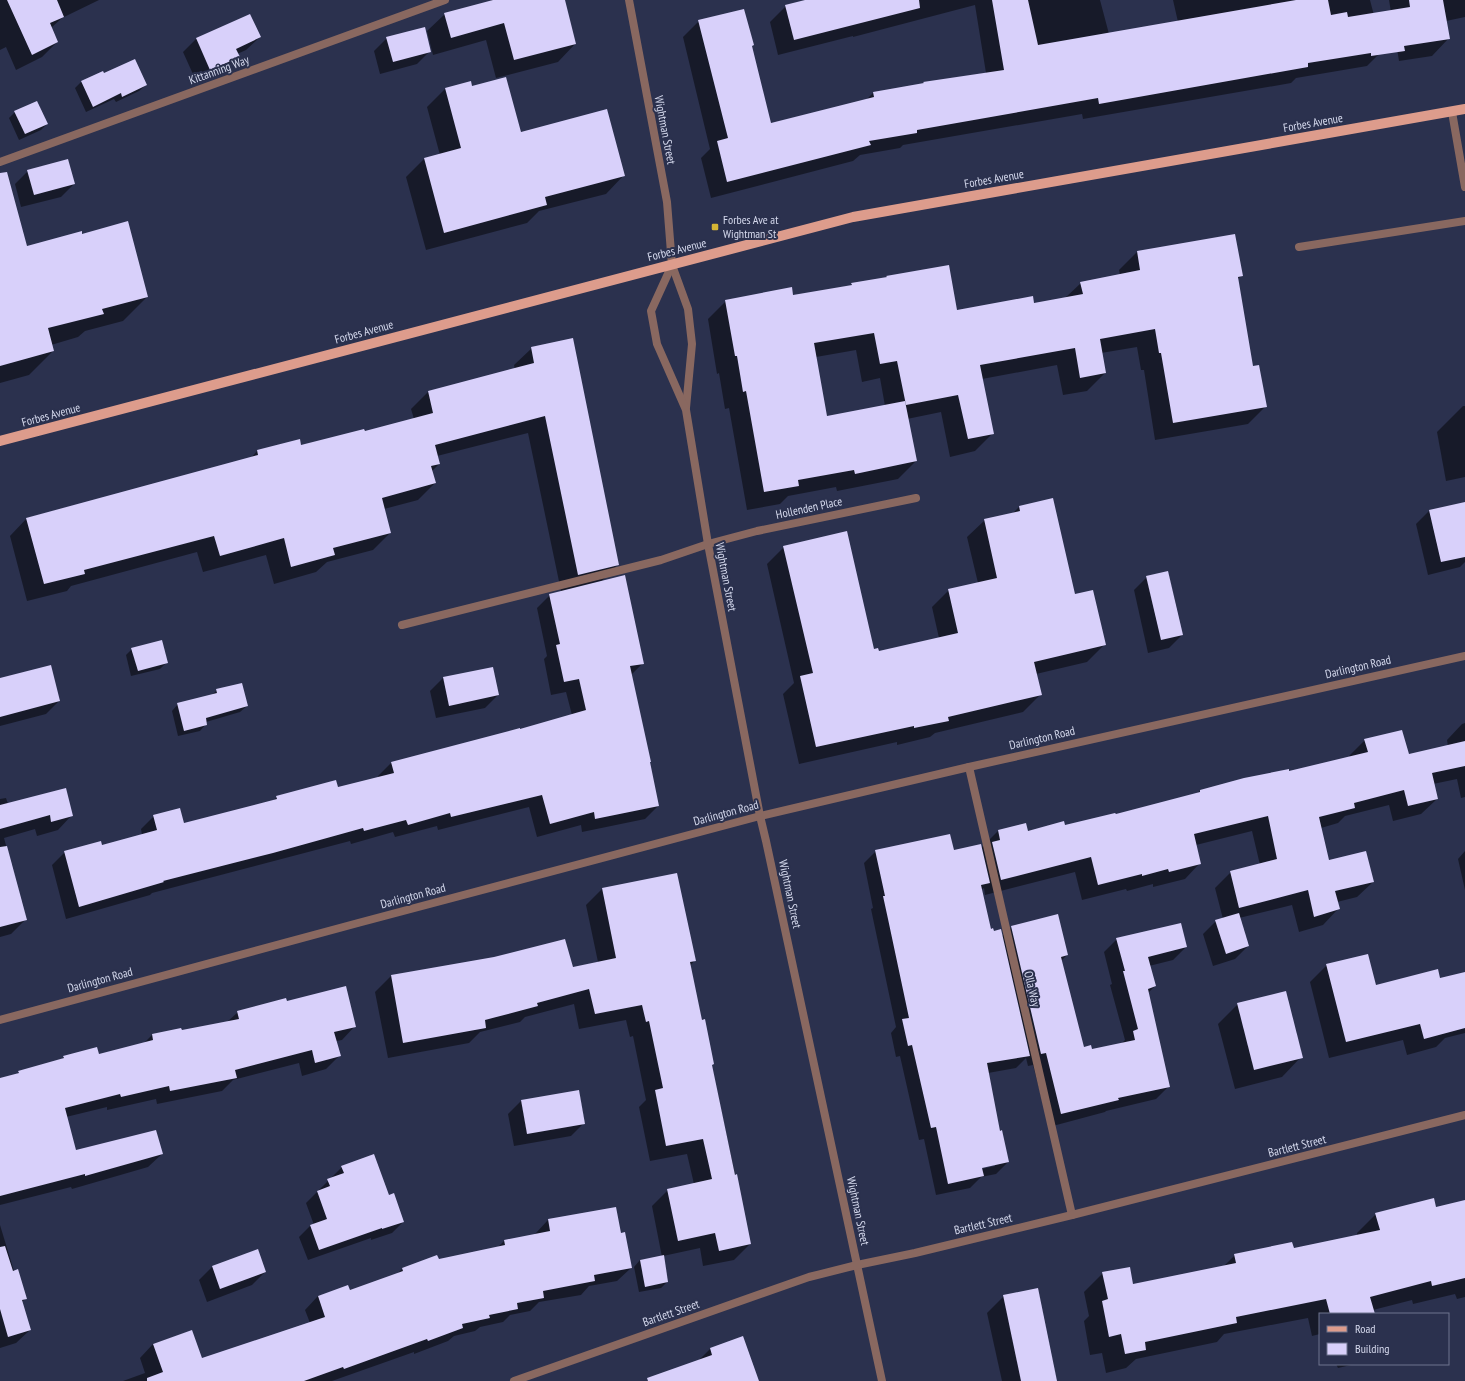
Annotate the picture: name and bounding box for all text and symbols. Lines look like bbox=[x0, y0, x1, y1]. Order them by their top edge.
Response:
street label: Kittanning Way bbox=[187, 52, 251, 87]
street label: Wightman Street bbox=[651, 94, 680, 166]
street label: Forbes Avenue bbox=[1282, 110, 1344, 135]
street label: Forbes Avenue bbox=[963, 166, 1025, 191]
place label: Forbes Ave at Wightman St bbox=[723, 212, 779, 241]
marker: Forbes Ave at Wightman St bbox=[710, 222, 720, 232]
street label: Forbes Avenue bbox=[646, 235, 708, 264]
street label: Forbes Avenue bbox=[333, 316, 395, 347]
street label: Forbes Avenue bbox=[20, 399, 82, 430]
street label: Hollenden Place bbox=[774, 493, 843, 522]
street label: Wightman Street bbox=[712, 541, 741, 613]
street label: Darlington Road bbox=[1324, 652, 1392, 681]
street label: Darlington Road bbox=[1008, 723, 1076, 752]
street label: Darlington Road bbox=[692, 797, 760, 828]
street label: Wightman Street bbox=[776, 858, 805, 930]
street label: Darlington Road bbox=[379, 880, 447, 911]
street label: Darlington Road bbox=[66, 964, 134, 995]
street label: Olla Way bbox=[1021, 970, 1044, 1009]
street label: Bartlett Street bbox=[1266, 1131, 1328, 1160]
street label: Wightman Street bbox=[844, 1175, 873, 1247]
street label: Bartlett Street bbox=[952, 1209, 1014, 1237]
street label: Bartlett Street bbox=[640, 1296, 702, 1329]
legend bbox=[1319, 1313, 1449, 1365]
text: Road bbox=[1355, 1321, 1375, 1336]
text: Building bbox=[1355, 1341, 1390, 1356]

